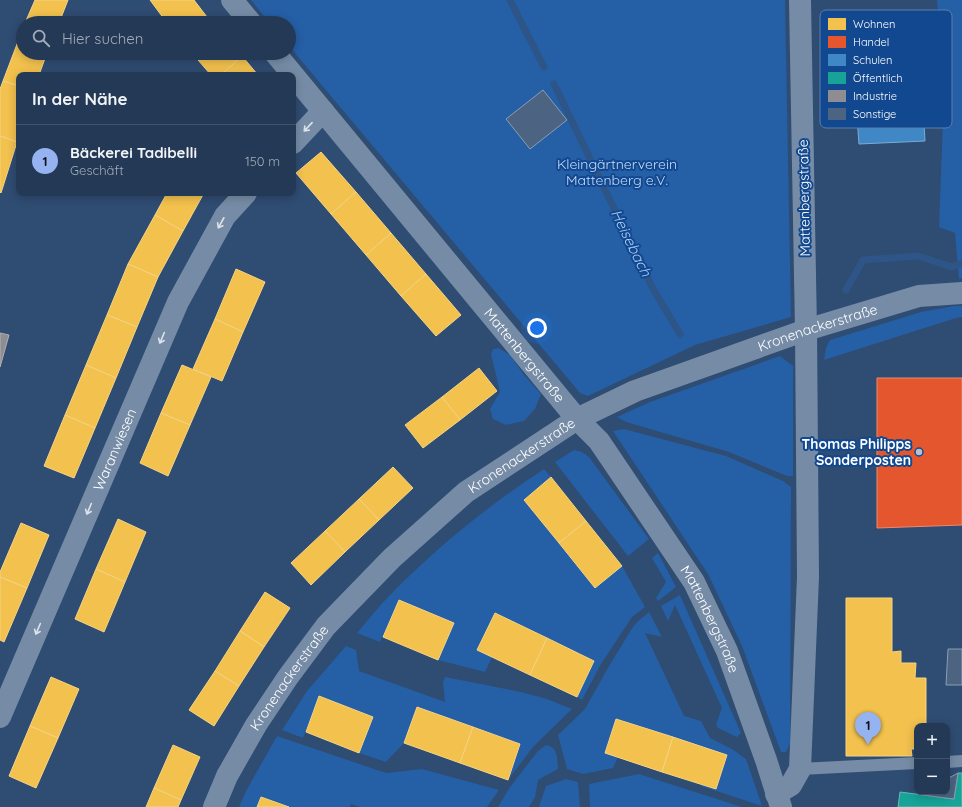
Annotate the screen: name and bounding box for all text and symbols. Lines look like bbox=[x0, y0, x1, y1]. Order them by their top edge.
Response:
legend bbox=[820, 10, 952, 128]
search box bbox=[16, 16, 296, 60]
text: Wohnen bbox=[853, 17, 895, 31]
icon: search bbox=[30, 27, 52, 49]
text: Hier suchen bbox=[62, 29, 143, 48]
text: Handel bbox=[853, 35, 889, 49]
text: Schulen bbox=[853, 53, 892, 67]
text: Öffentlich bbox=[853, 71, 902, 85]
text: In der Nähe bbox=[32, 88, 128, 109]
text: Industrie bbox=[853, 89, 897, 103]
text: Sonstige bbox=[853, 107, 896, 121]
one-way arrow bbox=[303, 122, 313, 132]
street label: Mattenbergstraße bbox=[794, 139, 814, 257]
text: Bäckerei Tadibelli bbox=[70, 143, 197, 162]
text: 1 bbox=[42, 153, 48, 169]
text: 150 m bbox=[245, 153, 280, 169]
park label: Kleingärtnerverein Mattenberg e.V. bbox=[557, 155, 677, 189]
text: Geschäft bbox=[70, 162, 124, 178]
water label: Heisebach bbox=[607, 206, 656, 280]
one-way arrow bbox=[217, 216, 224, 228]
street label: Kronenackerstraße bbox=[755, 300, 880, 355]
street label: Mattenbergstraße bbox=[480, 304, 569, 406]
your location bbox=[527, 318, 547, 338]
one-way arrow bbox=[158, 332, 165, 344]
street label: Waranwiesen bbox=[89, 406, 140, 493]
street label: Kronenackerstraße bbox=[465, 414, 579, 497]
place label: Thomas Philipps Sonderposten bbox=[802, 435, 911, 469]
marker: Thomas Philipps Sonderposten bbox=[914, 447, 924, 457]
one-way arrow bbox=[85, 503, 92, 515]
street label: Mattenbergstraße bbox=[676, 562, 743, 675]
one-way arrow bbox=[33, 622, 41, 634]
street label: Kronenackerstraße bbox=[246, 622, 333, 734]
pin: 1 bbox=[855, 712, 881, 745]
map controls bbox=[914, 723, 950, 795]
button: + bbox=[914, 723, 950, 759]
button: − bbox=[914, 759, 950, 795]

